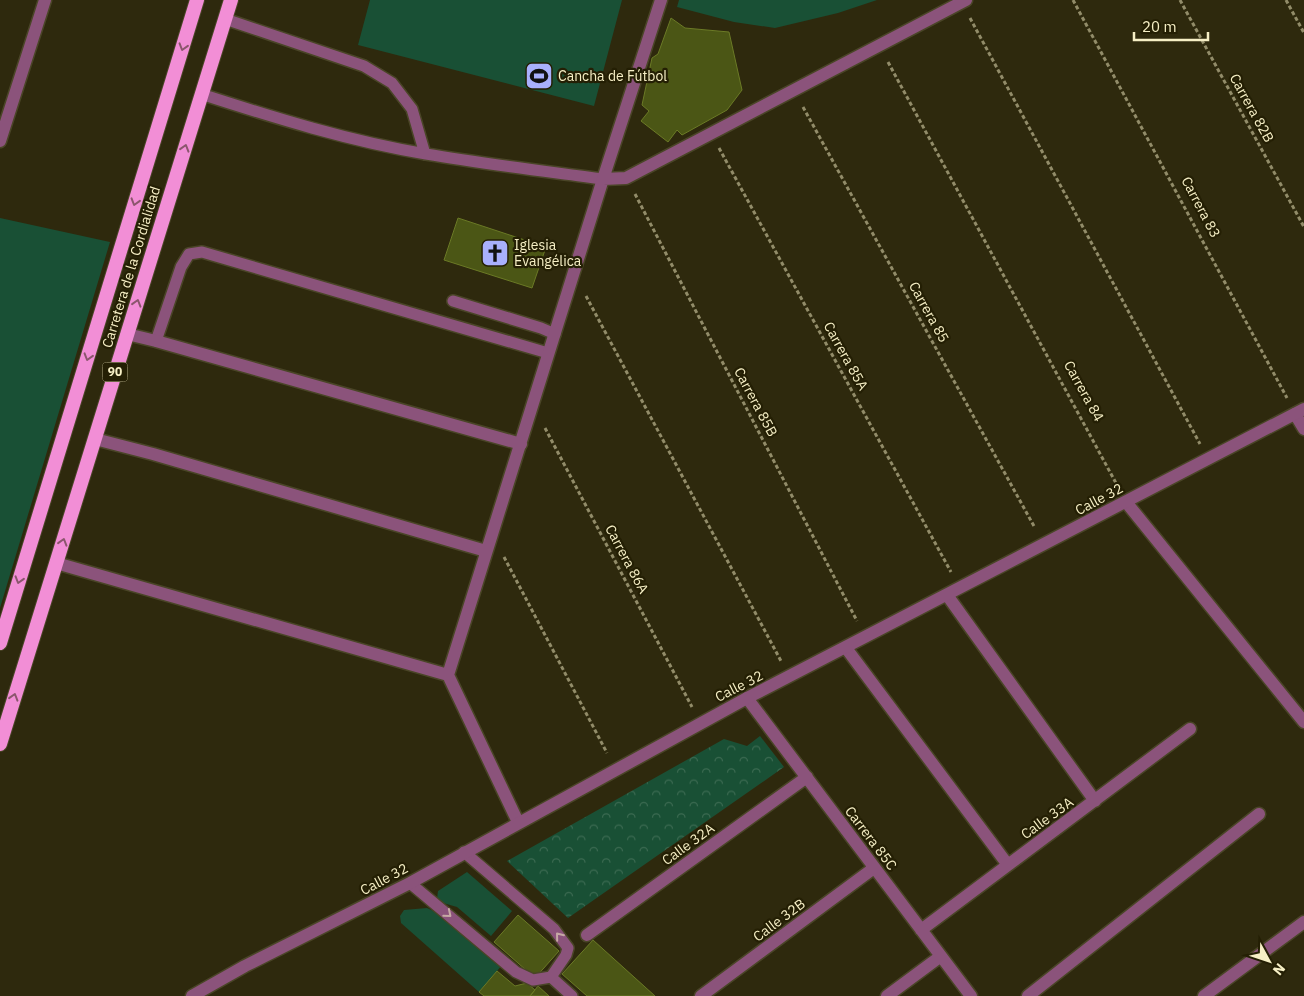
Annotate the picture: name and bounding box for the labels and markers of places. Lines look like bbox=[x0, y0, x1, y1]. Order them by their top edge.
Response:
sports icon: Cancha de Fútbol bbox=[524, 61, 554, 91]
place label: Cancha de Fútbol bbox=[558, 67, 667, 85]
place label: Iglesia Evangélica bbox=[514, 236, 582, 270]
church icon: Iglesia Evangélica bbox=[480, 238, 510, 268]

